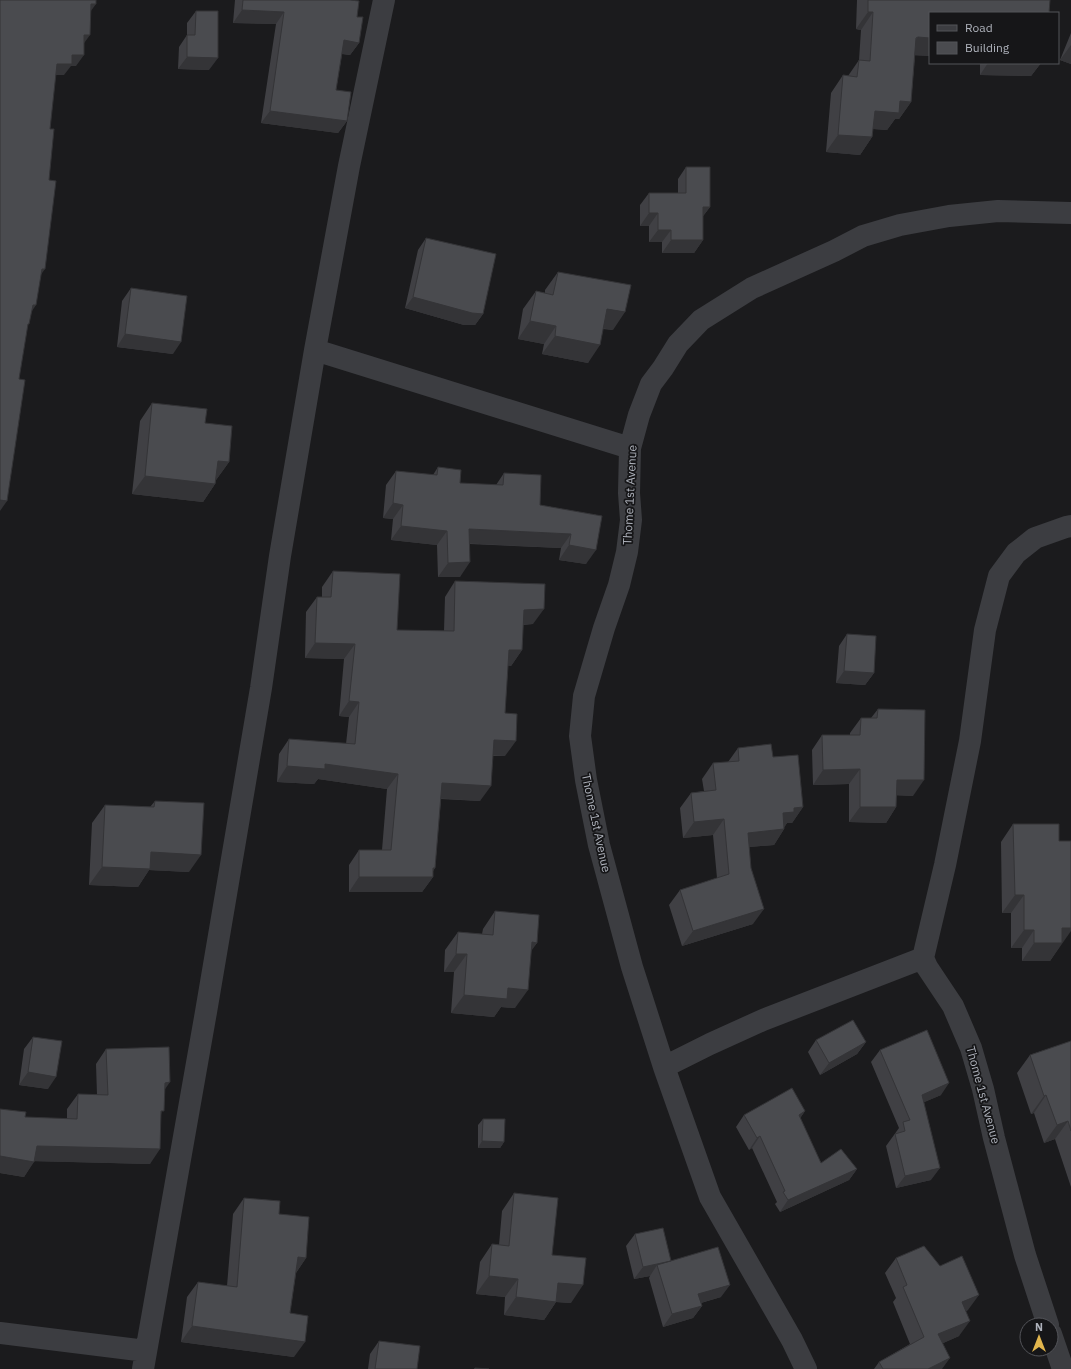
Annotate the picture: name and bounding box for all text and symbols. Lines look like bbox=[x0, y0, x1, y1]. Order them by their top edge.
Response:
legend bbox=[929, 12, 1059, 64]
text: Road bbox=[965, 20, 993, 35]
text: Building bbox=[965, 40, 1010, 55]
street label: Thome 1st Avenue bbox=[619, 444, 640, 545]
street label: Thome 1st Avenue bbox=[579, 772, 614, 874]
street label: Thome 1st Avenue bbox=[963, 1044, 1004, 1146]
north arrow bbox=[1019, 1317, 1059, 1357]
text: N bbox=[1035, 1320, 1043, 1334]

